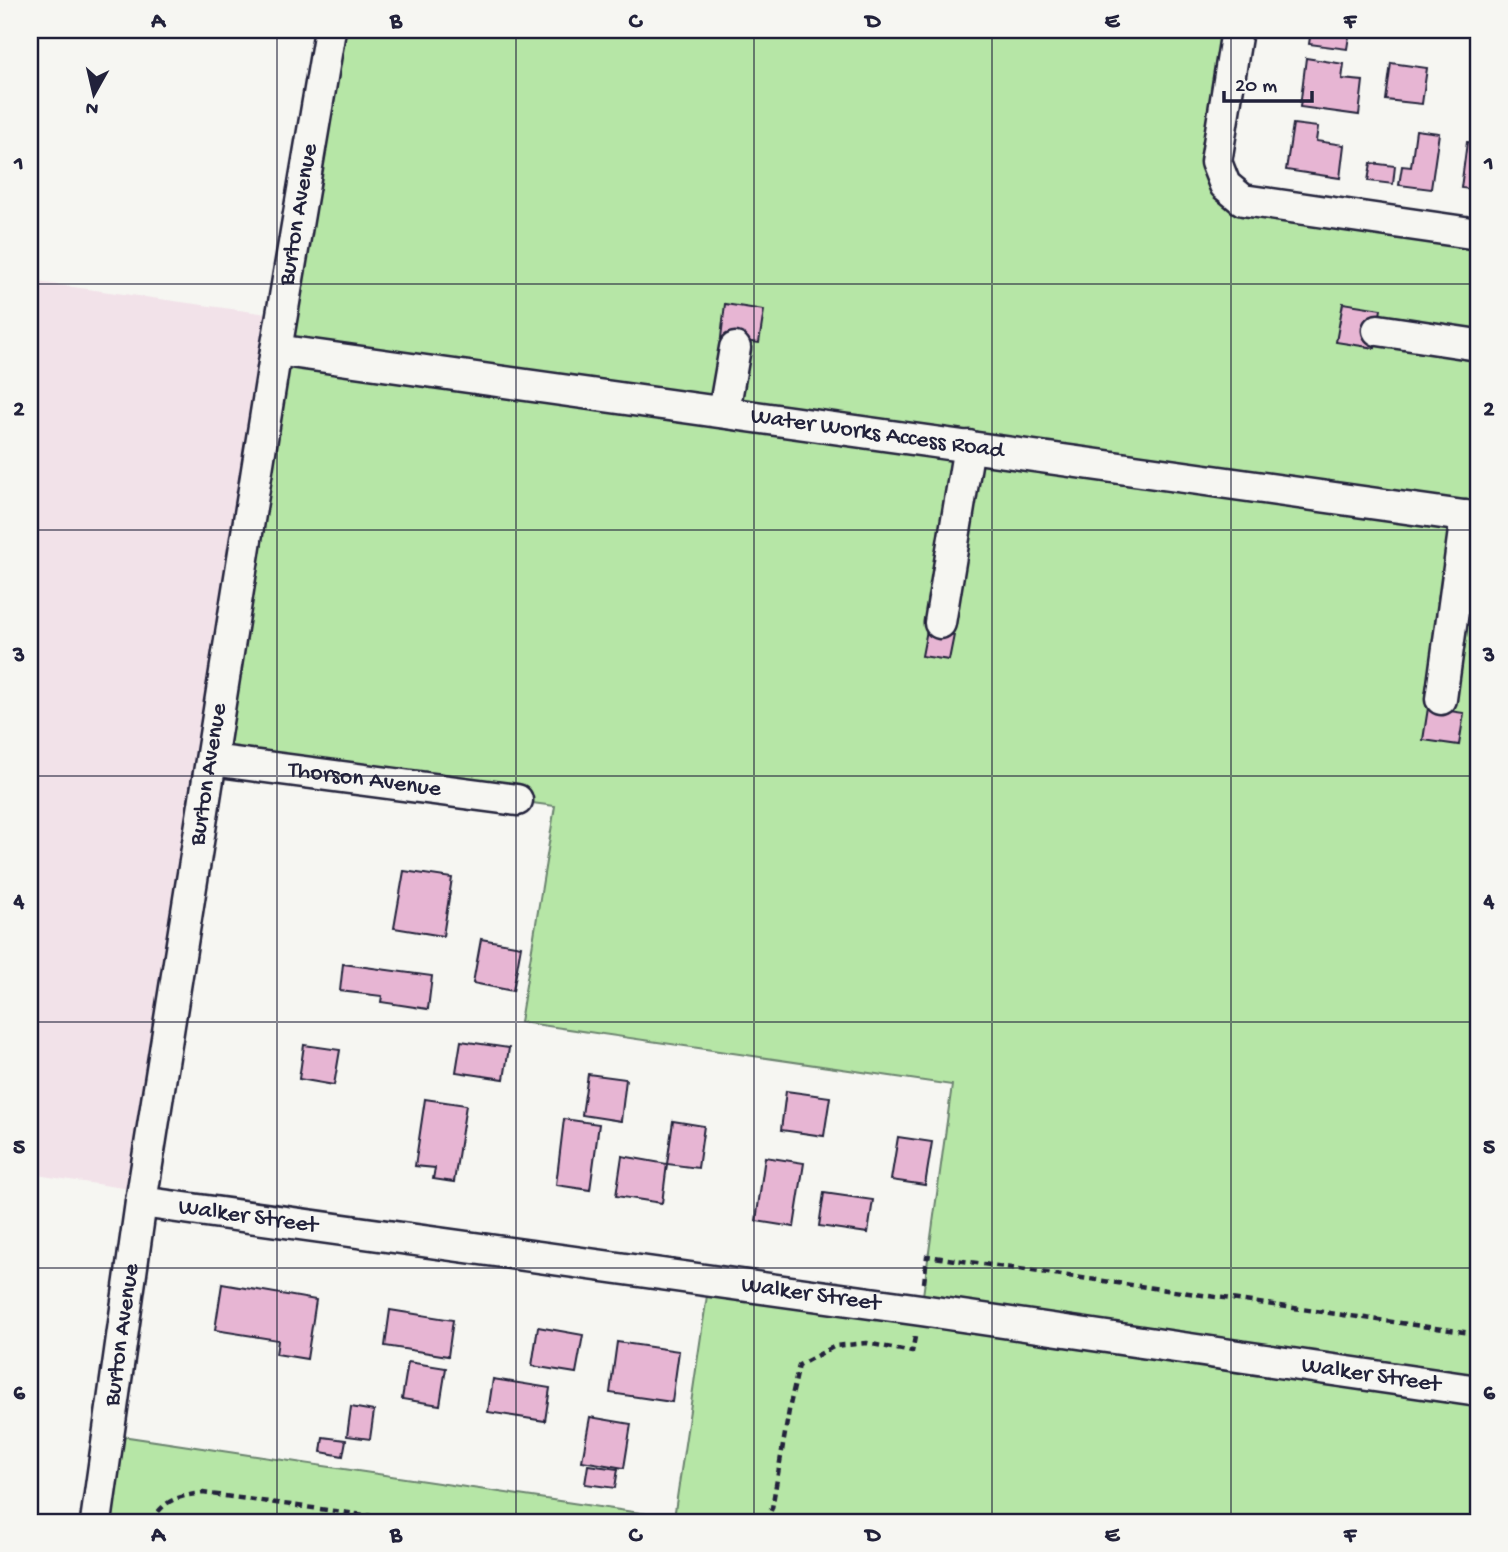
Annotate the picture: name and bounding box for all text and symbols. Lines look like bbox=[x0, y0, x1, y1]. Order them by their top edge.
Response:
text: A bbox=[150, 9, 166, 36]
text: B bbox=[389, 9, 403, 36]
text: C bbox=[629, 9, 644, 36]
text: D bbox=[864, 9, 882, 36]
text: E bbox=[1105, 9, 1121, 36]
text: F bbox=[1343, 9, 1358, 36]
north arrow bbox=[60, 60, 130, 130]
scale bar bbox=[1224, 60, 1312, 104]
text: 20 m bbox=[1235, 75, 1277, 100]
text: N bbox=[84, 95, 100, 120]
street label: Burton Avenue bbox=[272, 141, 325, 289]
text: 1 bbox=[13, 151, 24, 178]
text: 1 bbox=[1483, 151, 1494, 178]
text: 2 bbox=[13, 397, 25, 424]
text: 2 bbox=[1483, 397, 1495, 424]
street label: Water Works Access Road bbox=[749, 402, 1008, 466]
text: 3 bbox=[12, 643, 25, 670]
text: 3 bbox=[1482, 643, 1495, 670]
street label: Burton Avenue bbox=[183, 701, 234, 849]
street label: Thorson Avenue bbox=[285, 755, 443, 804]
text: 4 bbox=[13, 889, 25, 916]
text: 4 bbox=[1483, 889, 1495, 916]
text: 5 bbox=[13, 1135, 25, 1162]
text: 5 bbox=[1483, 1135, 1495, 1162]
street label: Walker Street bbox=[176, 1193, 322, 1241]
street label: Burton Avenue bbox=[98, 1261, 147, 1409]
street label: Walker Street bbox=[739, 1271, 884, 1319]
street label: Walker Street bbox=[1299, 1351, 1445, 1400]
text: 6 bbox=[13, 1381, 26, 1408]
text: 6 bbox=[1483, 1381, 1496, 1408]
text: A bbox=[150, 1523, 166, 1550]
text: B bbox=[389, 1523, 403, 1550]
text: C bbox=[629, 1523, 644, 1550]
text: D bbox=[864, 1523, 882, 1550]
text: E bbox=[1105, 1523, 1121, 1550]
text: F bbox=[1343, 1523, 1358, 1550]

